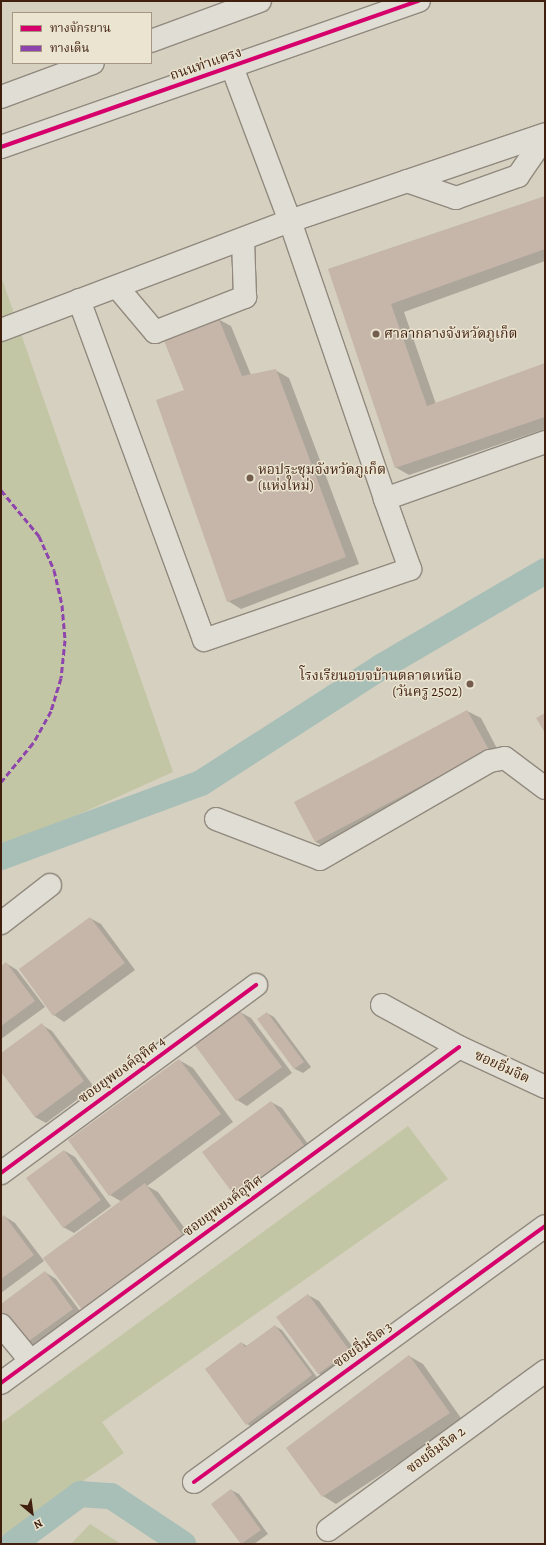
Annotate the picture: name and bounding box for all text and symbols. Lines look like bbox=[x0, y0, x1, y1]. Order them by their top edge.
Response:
legend bbox=[12, 12, 152, 64]
text: ทางจักรยาน bbox=[50, 20, 111, 36]
text: ทางเดิน bbox=[50, 40, 89, 56]
street label: ถนนท่าแครง bbox=[168, 44, 244, 84]
place label: ศาลากลางจังหวัดภูเก็ต bbox=[384, 326, 517, 342]
marker: ศาลากลางจังหวัดภูเก็ต bbox=[371, 329, 381, 339]
place label: หอประชุมจังหวัดภูเก็ต (แห่งใหม่) bbox=[258, 462, 386, 494]
marker: หอประชุมจังหวัดภูเก็ต (แห่งใหม่) bbox=[245, 473, 255, 483]
place label: โรงเรียนอบจบ้านตลาดเหนือ (วันครู 2502) bbox=[300, 668, 462, 700]
marker: โรงเรียนอบจบ้านตลาดเหนือ (วันครู 2502) bbox=[465, 679, 475, 689]
street label: ซอยยุพยงค์อุทิศ 4 bbox=[75, 1033, 169, 1107]
street label: ซอยอิ่มจิต bbox=[472, 1047, 532, 1087]
street label: ซอยยุพยงค์อุทิศ bbox=[180, 1172, 266, 1240]
street label: ซอยอิ่มจิต 3 bbox=[330, 1319, 396, 1371]
street label: ซอยอิ่มจิต 2 bbox=[403, 1423, 469, 1477]
north arrow bbox=[12, 1493, 52, 1533]
text: N bbox=[31, 1515, 45, 1532]

